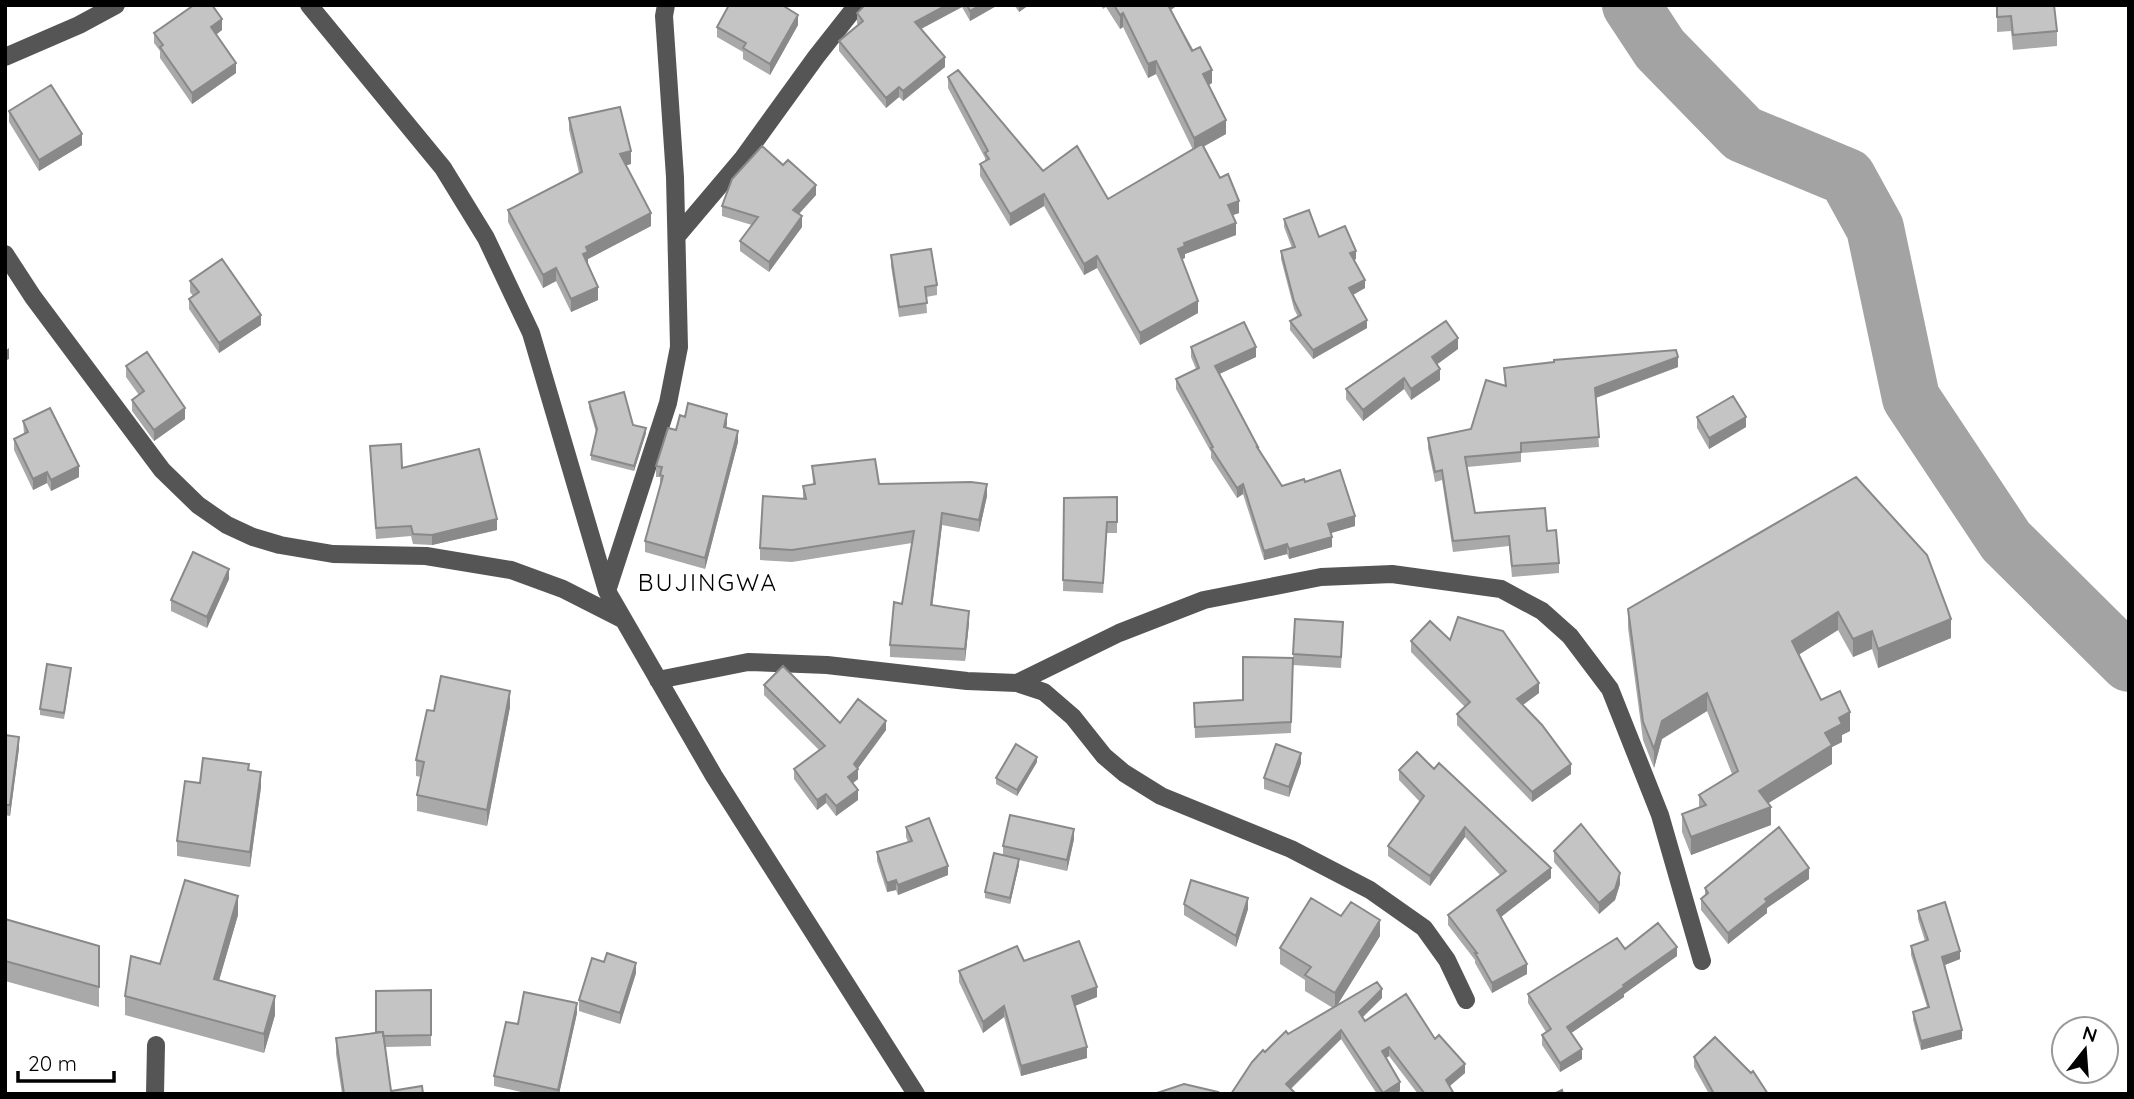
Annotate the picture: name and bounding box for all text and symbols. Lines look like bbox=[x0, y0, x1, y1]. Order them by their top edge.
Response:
district label: BUJINGWA bbox=[638, 567, 778, 597]
north arrow bbox=[2050, 1015, 2120, 1085]
text: N bbox=[2080, 1020, 2100, 1047]
scale bar bbox=[18, 1040, 114, 1084]
text: 20 m bbox=[28, 1050, 77, 1076]

